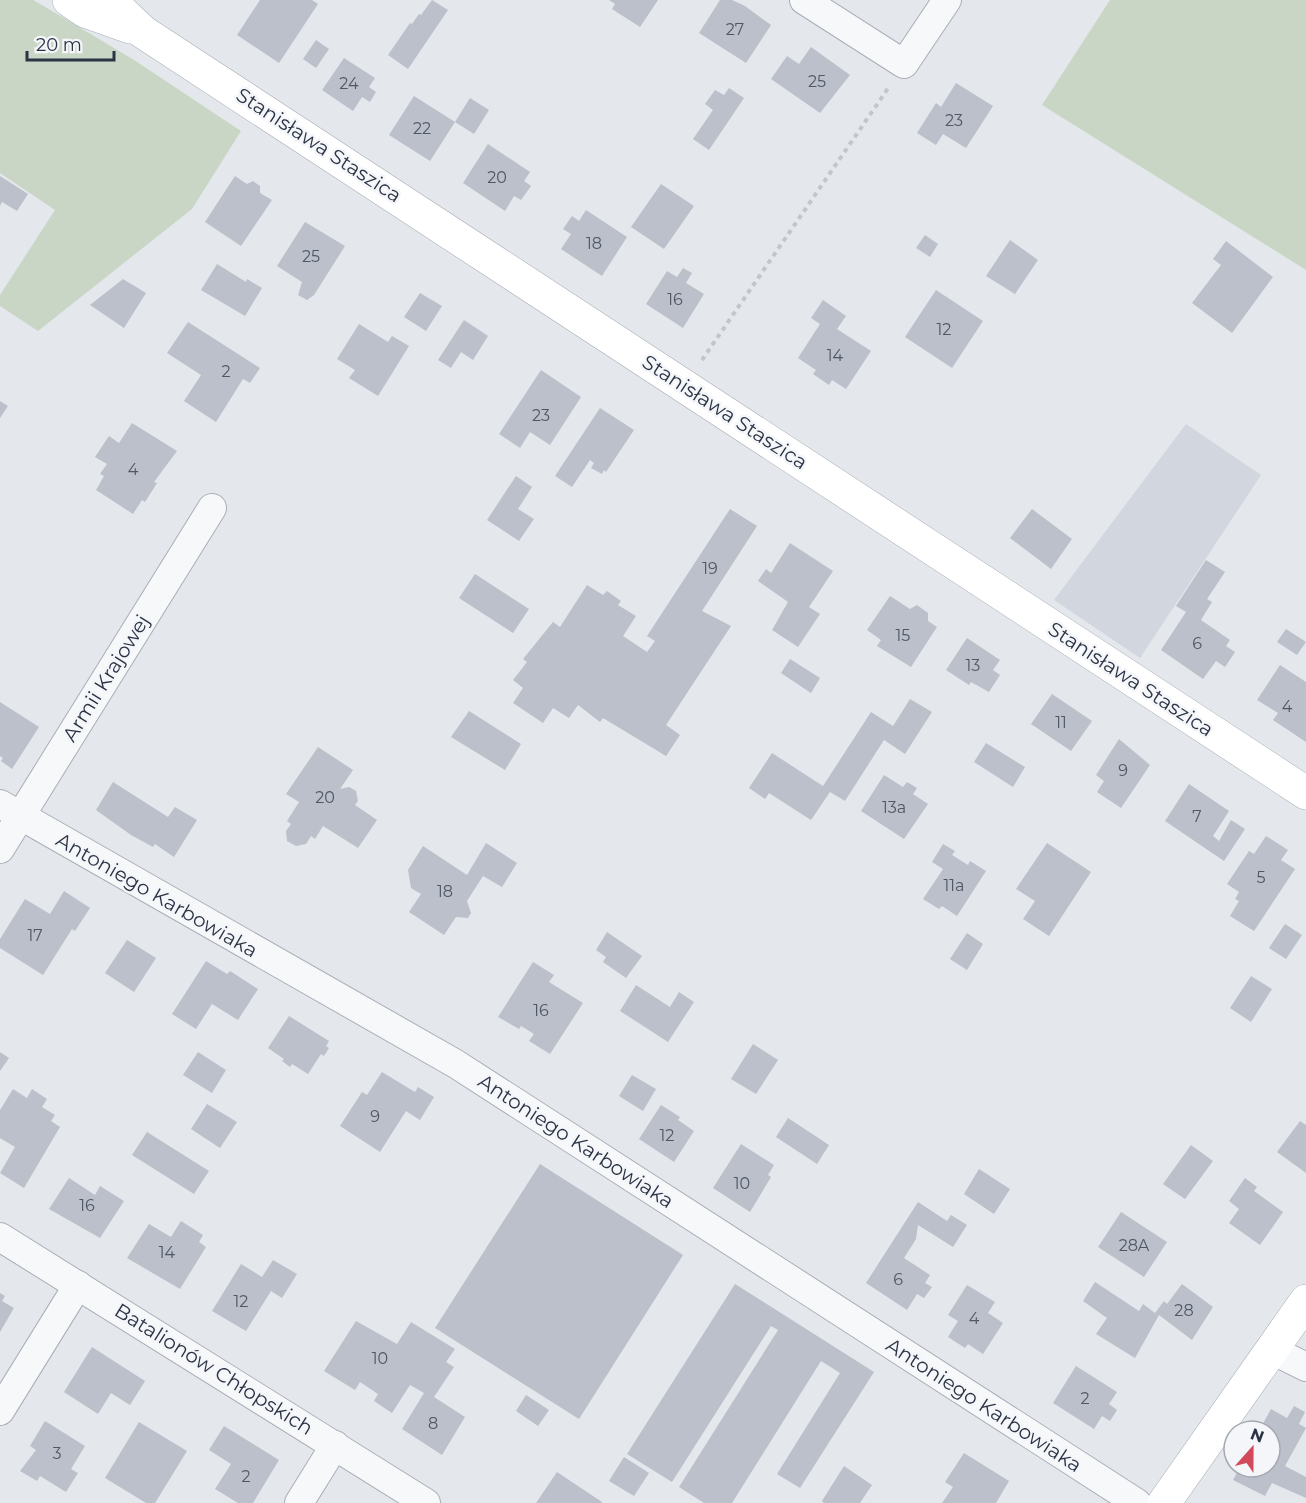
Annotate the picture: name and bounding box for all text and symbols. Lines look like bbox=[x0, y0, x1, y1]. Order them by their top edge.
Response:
house number: 27 bbox=[726, 20, 744, 39]
scale bar bbox=[27, 24, 114, 62]
text: 20 m bbox=[36, 34, 82, 56]
house number: 25 bbox=[808, 72, 826, 91]
house number: 24 bbox=[339, 74, 359, 93]
street label: Stanisława Staszica bbox=[232, 83, 406, 207]
house number: 23 bbox=[945, 111, 963, 130]
house number: 22 bbox=[413, 119, 431, 138]
house number: 20 bbox=[487, 168, 507, 187]
house number: 18 bbox=[586, 234, 602, 253]
house number: 25 bbox=[302, 247, 320, 266]
house number: 16 bbox=[667, 290, 683, 309]
house number: 12 bbox=[937, 320, 951, 339]
house number: 14 bbox=[827, 346, 844, 365]
street label: Stanisława Staszica bbox=[638, 350, 812, 474]
house number: 2 bbox=[221, 362, 231, 381]
house number: 23 bbox=[532, 406, 550, 425]
house number: 4 bbox=[128, 460, 139, 479]
house number: 19 bbox=[702, 559, 718, 578]
street label: Armii Krajowej bbox=[57, 610, 155, 746]
street label: Stanisława Staszica bbox=[1044, 617, 1218, 741]
house number: 15 bbox=[896, 626, 910, 645]
house number: 6 bbox=[1192, 634, 1202, 653]
house number: 13 bbox=[966, 656, 980, 675]
house number: 4 bbox=[1282, 697, 1293, 716]
house number: 11 bbox=[1055, 713, 1067, 732]
house number: 9 bbox=[1118, 761, 1128, 780]
house number: 20 bbox=[315, 788, 335, 807]
house number: 13a bbox=[882, 798, 906, 817]
house number: 7 bbox=[1192, 807, 1202, 826]
street label: Antoniego Karbowiaka bbox=[52, 828, 262, 962]
house number: 5 bbox=[1256, 868, 1266, 887]
house number: 11a bbox=[944, 876, 965, 895]
house number: 18 bbox=[437, 882, 453, 901]
house number: 17 bbox=[27, 926, 43, 945]
house number: 16 bbox=[533, 1001, 549, 1020]
street label: Antoniego Karbowiaka bbox=[474, 1069, 678, 1213]
house number: 9 bbox=[370, 1107, 380, 1126]
house number: 12 bbox=[660, 1126, 674, 1145]
house number: 10 bbox=[734, 1174, 750, 1193]
house number: 16 bbox=[79, 1196, 95, 1215]
house number: 28A bbox=[1119, 1236, 1150, 1255]
house number: 14 bbox=[159, 1243, 176, 1262]
house number: 6 bbox=[893, 1270, 903, 1289]
house number: 12 bbox=[234, 1292, 248, 1311]
street label: Batalionów Chłopskich bbox=[110, 1298, 318, 1440]
house number: 28 bbox=[1174, 1301, 1194, 1320]
house number: 4 bbox=[969, 1309, 980, 1328]
street label: Antoniego Karbowiaka bbox=[882, 1333, 1086, 1477]
house number: 10 bbox=[372, 1349, 388, 1368]
house number: 2 bbox=[1080, 1389, 1090, 1408]
house number: 8 bbox=[428, 1414, 438, 1433]
north arrow bbox=[1222, 1419, 1282, 1479]
text: N bbox=[1248, 1424, 1267, 1447]
house number: 3 bbox=[52, 1444, 62, 1463]
house number: 2 bbox=[241, 1467, 251, 1486]

